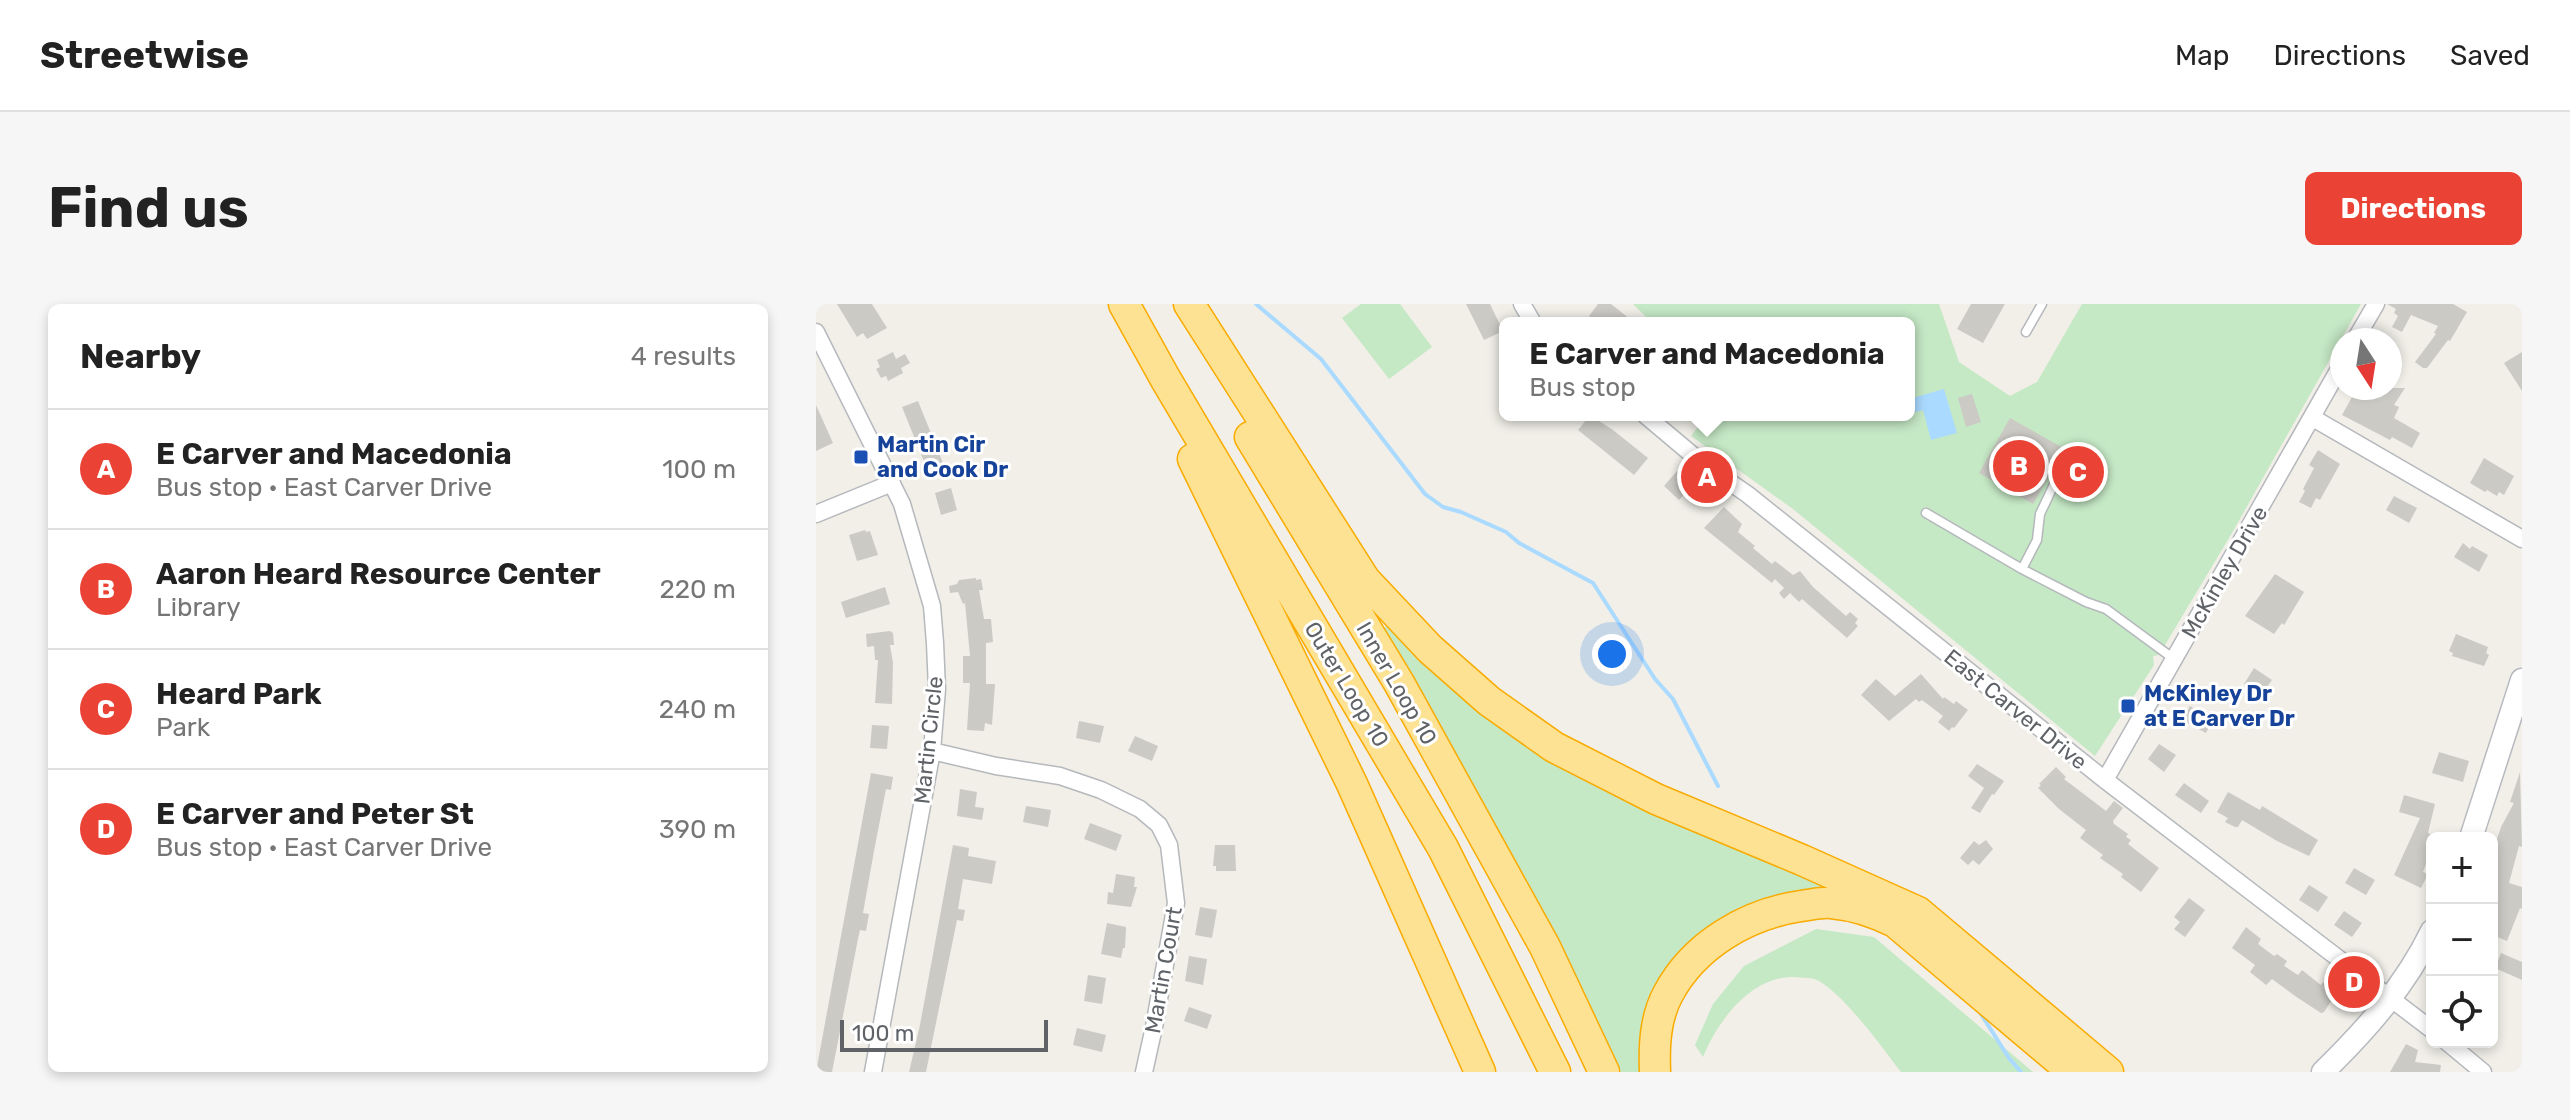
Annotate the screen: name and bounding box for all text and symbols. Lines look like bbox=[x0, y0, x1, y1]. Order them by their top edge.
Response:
text: Streetwise bbox=[40, 32, 249, 78]
text: Map bbox=[2175, 39, 2229, 72]
text: Directions bbox=[2273, 39, 2406, 72]
text: Saved bbox=[2450, 39, 2530, 72]
button: Directions bbox=[2305, 172, 2522, 245]
text: Find us bbox=[48, 175, 249, 241]
popup bbox=[1499, 317, 1915, 421]
north arrow bbox=[2330, 328, 2402, 400]
text: Nearby bbox=[80, 336, 201, 377]
text: E Carver and Macedonia bbox=[1529, 336, 1885, 372]
text: 4 results bbox=[631, 341, 736, 372]
text: Bus stop bbox=[1529, 372, 1636, 403]
place label: Martin Cir and Cook Dr bbox=[877, 431, 1008, 483]
text: E Carver and Macedonia bbox=[156, 436, 512, 472]
pin: B bbox=[1993, 436, 2045, 496]
pin: C bbox=[2052, 442, 2104, 502]
pin: A bbox=[1681, 447, 1733, 507]
marker: Martin Cir and Cook Dr bbox=[852, 448, 870, 466]
text: A bbox=[97, 454, 115, 485]
text: 100 m bbox=[662, 454, 736, 485]
text: Bus stop · East Carver Drive bbox=[156, 472, 492, 503]
street label: McKinley Drive bbox=[2176, 501, 2273, 643]
text: Aaron Heard Resource Center bbox=[156, 556, 601, 592]
text: B bbox=[97, 574, 115, 605]
text: 220 m bbox=[659, 574, 736, 605]
text: Library bbox=[156, 592, 241, 623]
street label: Outer Loop 10 bbox=[1299, 617, 1395, 752]
street label: Inner Loop 10 bbox=[1350, 617, 1443, 750]
your location bbox=[1592, 634, 1632, 674]
street label: East Carver Drive bbox=[1939, 643, 2093, 775]
street label: Martin Circle bbox=[908, 675, 949, 805]
text: Heard Park bbox=[156, 676, 321, 712]
place label: McKinley Dr at E Carver Dr bbox=[2144, 680, 2295, 732]
text: C bbox=[97, 694, 115, 725]
text: 240 m bbox=[659, 694, 736, 725]
marker: McKinley Dr at E Carver Dr bbox=[2119, 697, 2137, 715]
text: Park bbox=[156, 712, 210, 743]
text: E Carver and Peter St bbox=[156, 796, 474, 832]
text: D bbox=[97, 814, 115, 845]
text: 390 m bbox=[659, 814, 736, 845]
text: Bus stop · East Carver Drive bbox=[156, 832, 492, 863]
map controls bbox=[2426, 832, 2498, 1048]
button: + bbox=[2426, 832, 2498, 904]
street label: Martin Court bbox=[1139, 904, 1188, 1036]
button: − bbox=[2426, 904, 2498, 976]
pin: D bbox=[2328, 952, 2380, 1012]
button: locate bbox=[2426, 976, 2498, 1048]
scale bar bbox=[840, 1016, 1048, 1052]
text: 100 m bbox=[852, 1020, 914, 1047]

